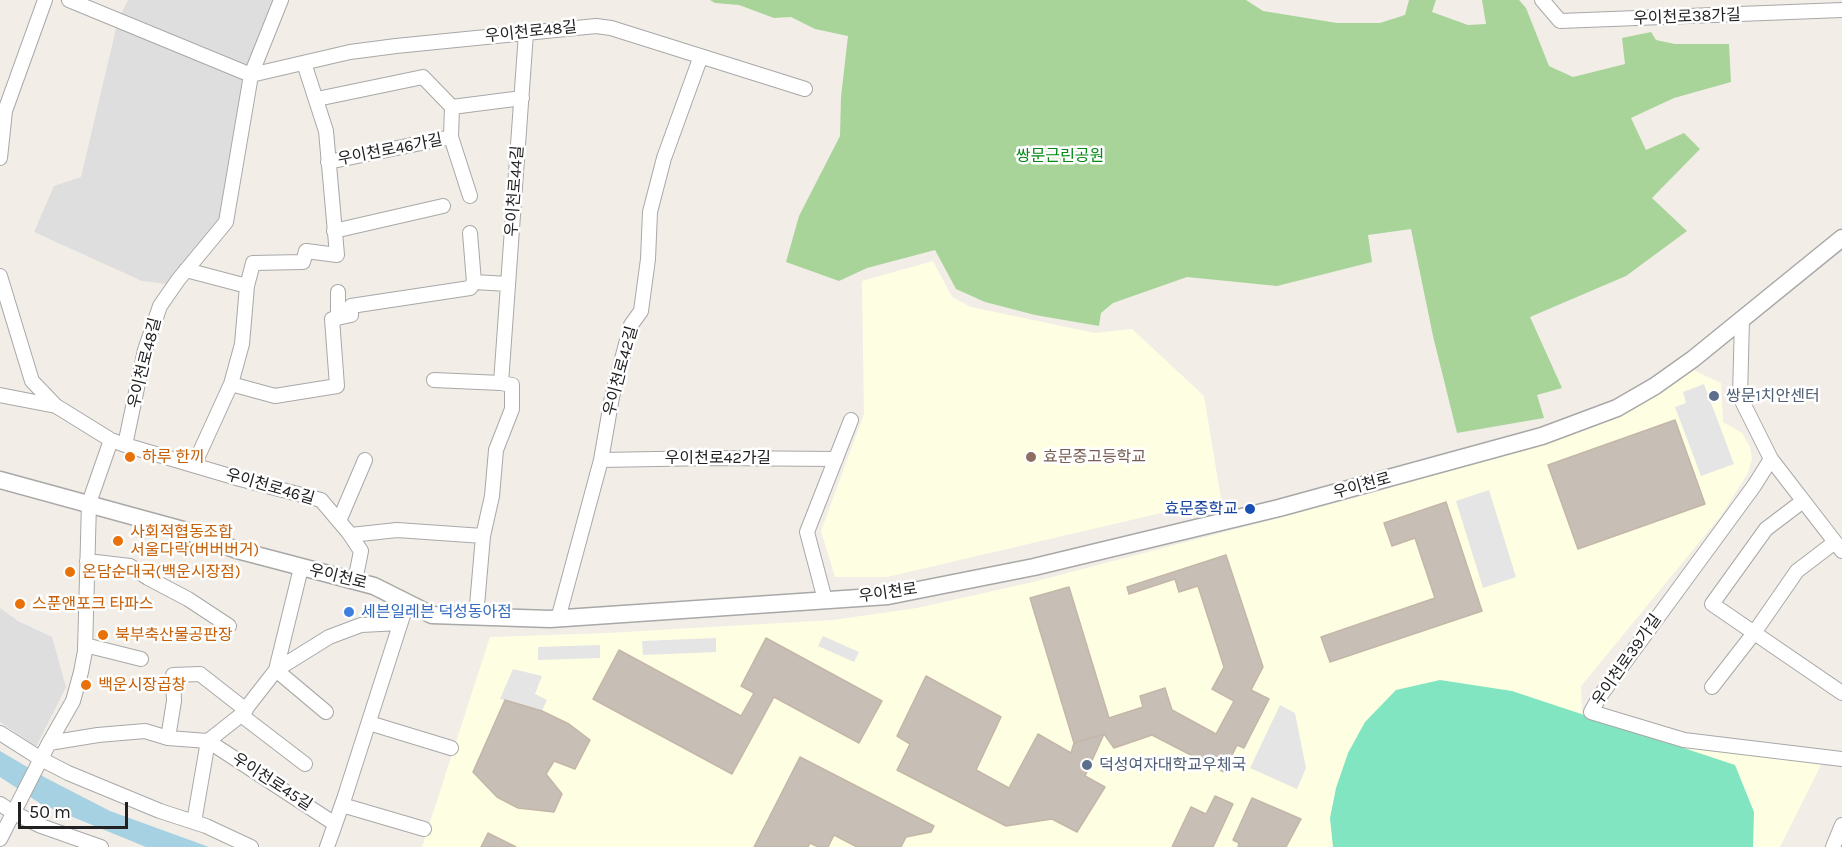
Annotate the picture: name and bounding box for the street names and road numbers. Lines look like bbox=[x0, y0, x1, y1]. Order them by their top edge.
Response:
street label: 우이천로38가길 bbox=[1633, 6, 1741, 28]
street label: 우이천로48길 bbox=[484, 18, 578, 46]
street label: 우이천로46가길 bbox=[336, 130, 444, 170]
street label: 우이천로44길 bbox=[502, 145, 528, 237]
street label: 우이천로48길 bbox=[125, 316, 165, 410]
street label: 우이천로42길 bbox=[600, 324, 642, 418]
street label: 우이천로42가길 bbox=[665, 448, 771, 468]
street label: 우이천로46길 bbox=[223, 465, 317, 509]
street label: 우이천로 bbox=[1331, 469, 1393, 503]
street label: 우이천로 bbox=[307, 561, 369, 593]
street label: 우이천로 bbox=[858, 579, 918, 607]
street label: 우이천로39가길 bbox=[1588, 611, 1666, 709]
street label: 우이천로45길 bbox=[228, 749, 316, 815]

